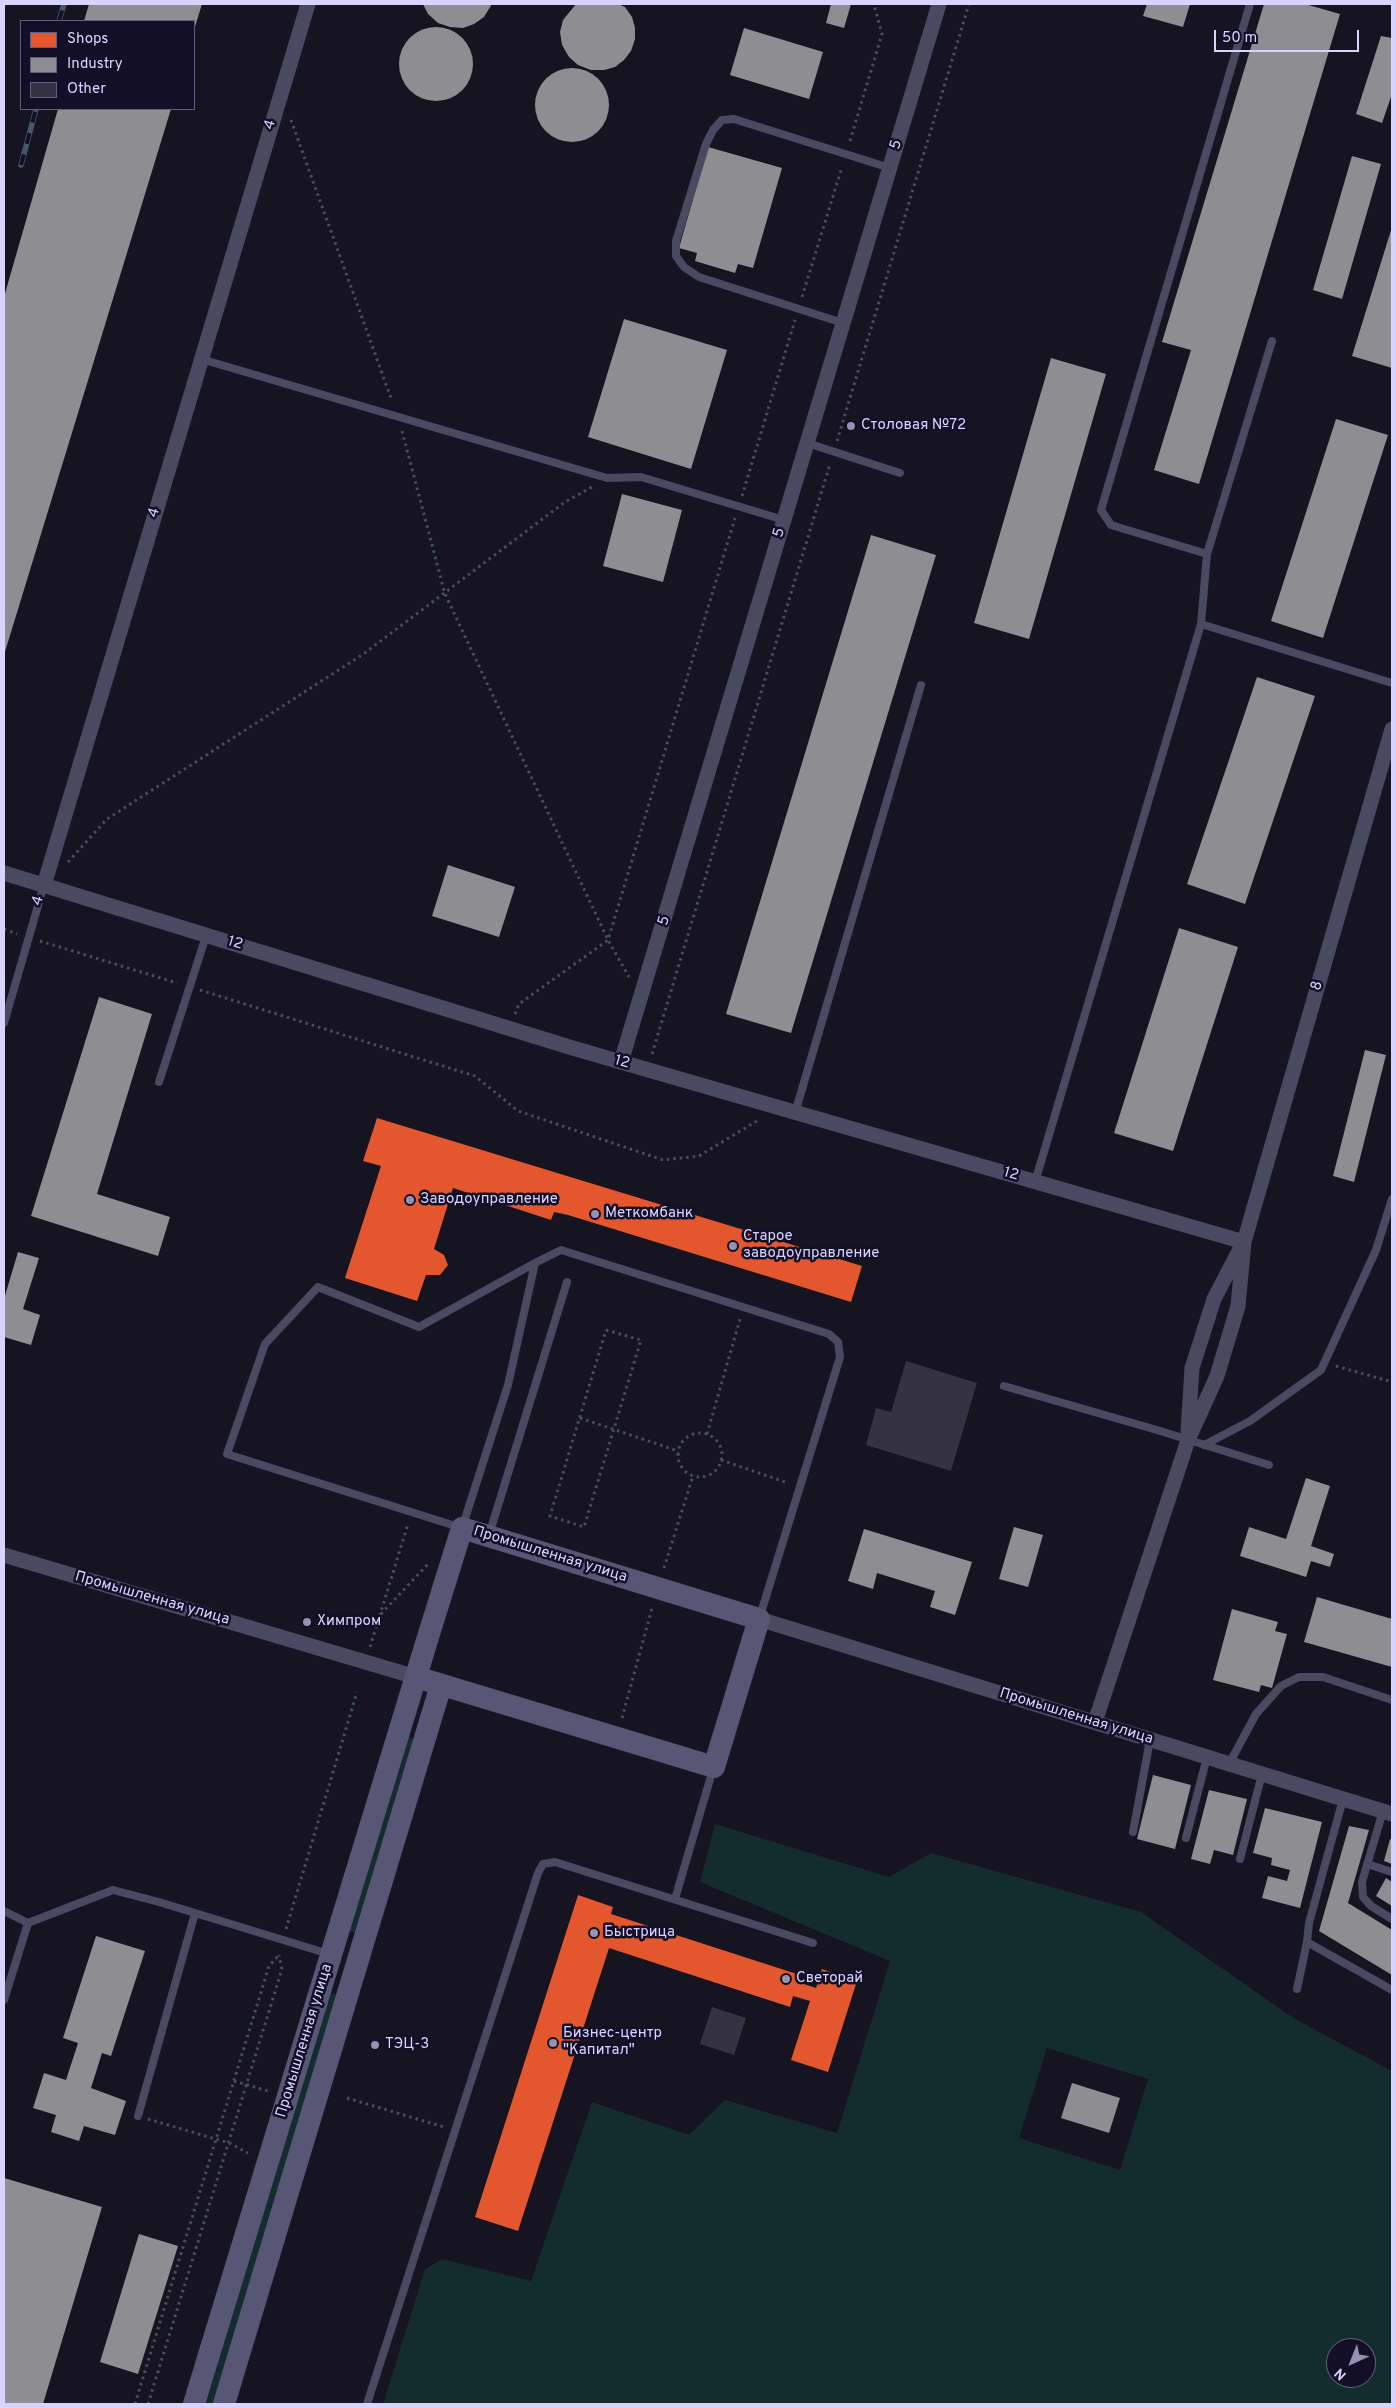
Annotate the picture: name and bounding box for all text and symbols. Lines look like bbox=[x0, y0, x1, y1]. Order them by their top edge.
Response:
legend bbox=[20, 20, 195, 110]
scale bar bbox=[1216, 20, 1361, 52]
text: 50 m bbox=[1222, 29, 1257, 48]
text: Shops bbox=[67, 30, 108, 49]
text: Industry bbox=[67, 55, 123, 74]
text: Other bbox=[67, 80, 106, 99]
street label: 4 bbox=[261, 118, 281, 132]
street label: 5 bbox=[887, 138, 907, 152]
place label: Столовая №72 bbox=[861, 417, 966, 435]
marker: Столовая №72 bbox=[845, 420, 857, 432]
street label: 4 bbox=[145, 506, 165, 520]
street label: 5 bbox=[770, 526, 790, 540]
street label: 4 bbox=[29, 894, 49, 908]
street label: 5 bbox=[655, 914, 675, 928]
street label: 12 bbox=[225, 933, 245, 955]
street label: 8 bbox=[1308, 979, 1328, 993]
street label: 12 bbox=[612, 1052, 632, 1074]
street label: 12 bbox=[1001, 1164, 1021, 1186]
place label: Заводоуправление bbox=[420, 1191, 558, 1209]
marker: Заводоуправление bbox=[404, 1194, 416, 1206]
place label: Меткомбанк bbox=[605, 1205, 693, 1223]
marker: Меткомбанк bbox=[589, 1208, 601, 1220]
place label: Старое заводоуправление bbox=[743, 1228, 879, 1263]
marker: Старое заводоуправление bbox=[727, 1240, 739, 1252]
street label: Промышленная улица bbox=[471, 1523, 629, 1587]
street label: Промышленная улица bbox=[73, 1568, 231, 1630]
place label: Химпром bbox=[317, 1613, 381, 1631]
marker: Химпром bbox=[301, 1616, 313, 1628]
street label: Промышленная улица bbox=[997, 1685, 1155, 1749]
place label: Быстрица bbox=[604, 1924, 675, 1942]
marker: Быстрица bbox=[588, 1927, 600, 1939]
street label: Промышленная улица bbox=[273, 1962, 337, 2120]
place label: Светорай bbox=[796, 1970, 863, 1988]
marker: Светорай bbox=[780, 1973, 792, 1985]
place label: Бизнес-центр "Капитал" bbox=[563, 2025, 662, 2060]
place label: ТЭЦ-3 bbox=[385, 2036, 429, 2054]
marker: Бизнес-центр "Капитал" bbox=[547, 2037, 559, 2049]
marker: ТЭЦ-3 bbox=[369, 2039, 381, 2051]
north arrow bbox=[1326, 2338, 1376, 2388]
text: N bbox=[1331, 2364, 1350, 2383]

